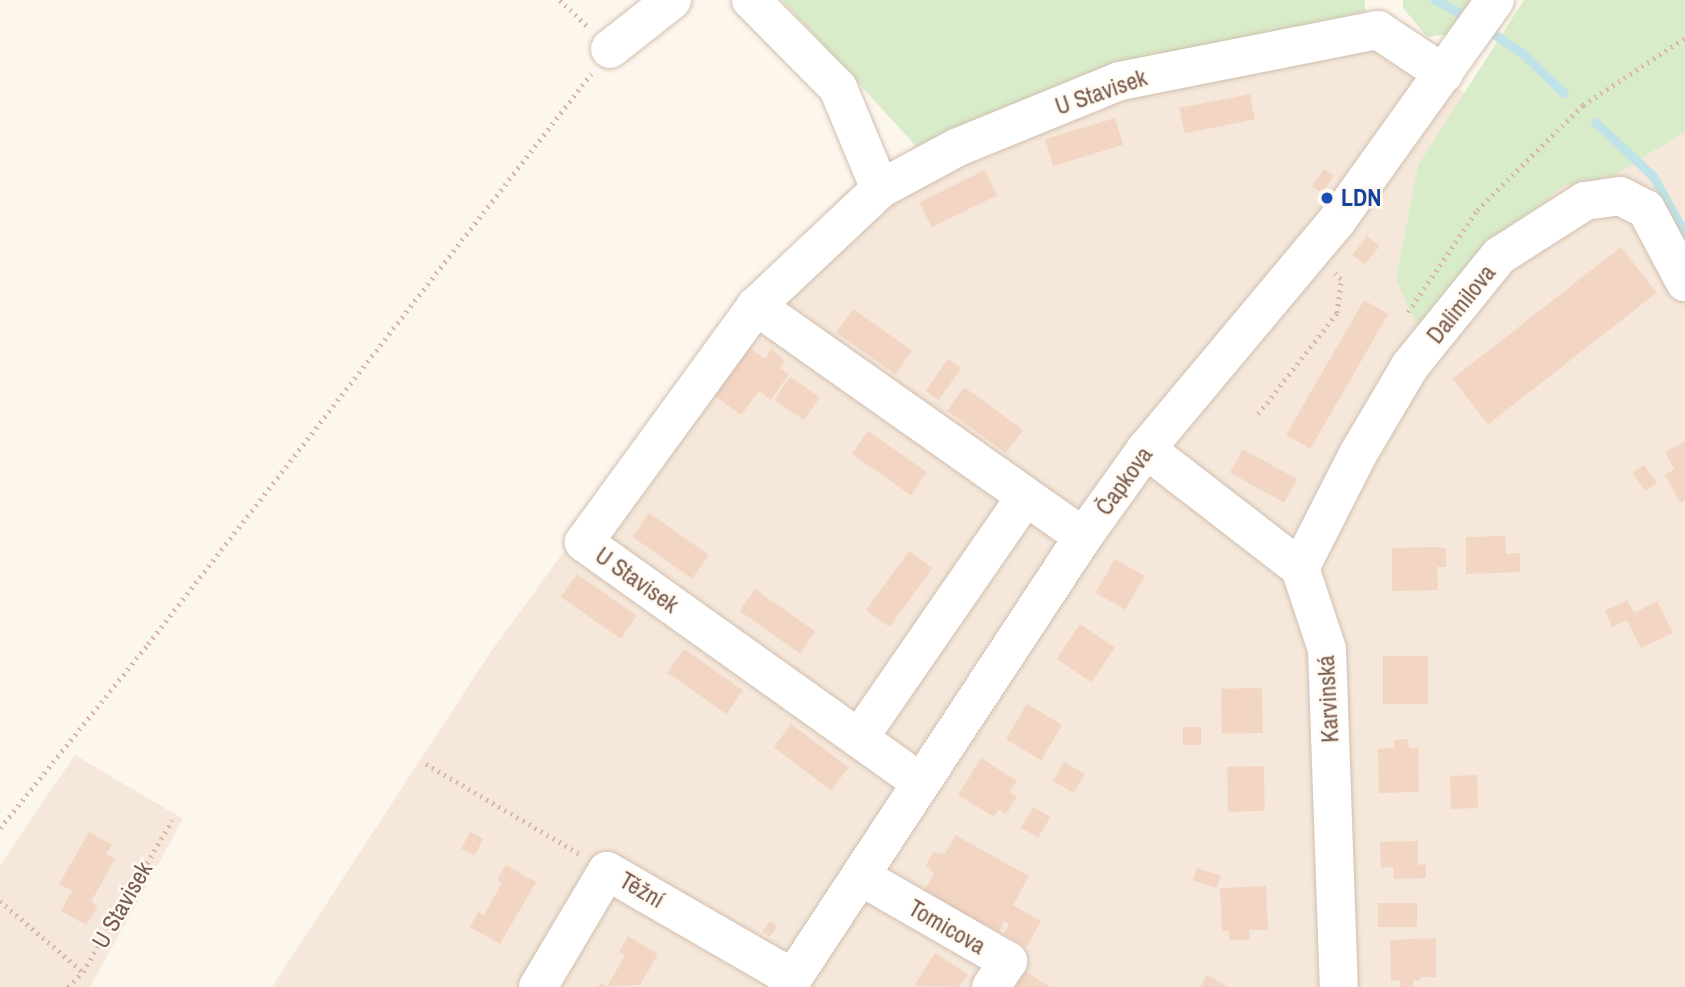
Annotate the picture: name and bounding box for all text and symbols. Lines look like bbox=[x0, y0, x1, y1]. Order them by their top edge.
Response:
street label: U Stavisek bbox=[1051, 63, 1151, 121]
place label: LDN bbox=[1341, 184, 1381, 212]
marker: LDN bbox=[1319, 190, 1335, 206]
street label: Dalimilova bbox=[1421, 259, 1501, 349]
street label: Čapkova bbox=[1090, 441, 1158, 521]
street label: U Stavisek bbox=[590, 541, 684, 619]
street label: Karvinská bbox=[1311, 655, 1345, 743]
street label: U Stavisek bbox=[86, 857, 158, 953]
street label: Těžní bbox=[614, 866, 670, 914]
street label: Tomicova bbox=[903, 893, 991, 961]

